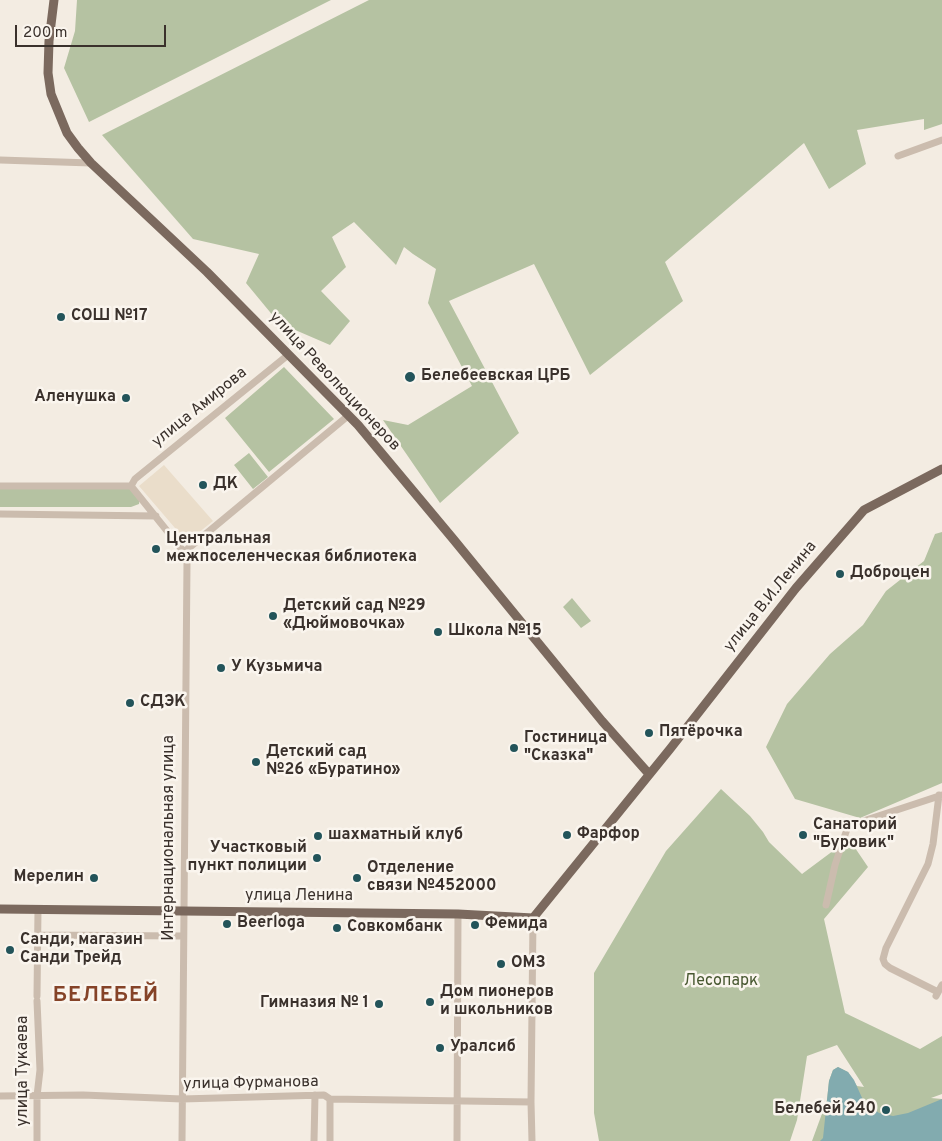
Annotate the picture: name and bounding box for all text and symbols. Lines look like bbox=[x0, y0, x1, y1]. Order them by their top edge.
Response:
scale bar bbox=[18, 15, 169, 47]
text: 200 m bbox=[23, 24, 68, 43]
place label: СОШ №17 bbox=[71, 307, 148, 327]
street label: улица Революционеров bbox=[264, 308, 404, 456]
marker: СОШ №17 bbox=[55, 311, 67, 323]
street label: улица Амирова bbox=[149, 364, 251, 452]
place label: Белебеевская ЦРБ bbox=[421, 367, 571, 387]
marker: Белебеевская ЦРБ bbox=[403, 370, 417, 384]
place label: Аленушка bbox=[34, 388, 116, 408]
marker: Аленушка bbox=[120, 392, 132, 404]
place label: ДК bbox=[213, 475, 238, 495]
marker: ДК bbox=[197, 479, 209, 491]
place label: Центральная межпоселенческая библиотека bbox=[166, 530, 417, 568]
street label: улица В.И.Ленина bbox=[721, 538, 821, 656]
marker: Центральная межпоселенческая библиотека bbox=[150, 543, 162, 555]
place label: Доброцен bbox=[850, 564, 930, 584]
marker: Доброцен bbox=[834, 568, 846, 580]
place label: Детский сад №29 «Дюймовочка» bbox=[283, 597, 426, 635]
marker: Детский сад №29 «Дюймовочка» bbox=[267, 610, 279, 622]
place label: Школа №15 bbox=[448, 622, 542, 642]
marker: Школа №15 bbox=[432, 626, 444, 638]
place label: У Кузьмича bbox=[231, 658, 322, 678]
marker: У Кузьмича bbox=[215, 662, 227, 674]
place label: СДЭК bbox=[140, 693, 186, 713]
marker: СДЭК bbox=[124, 697, 136, 709]
place label: Пятёрочка bbox=[659, 723, 743, 743]
marker: Пятёрочка bbox=[643, 727, 655, 739]
place label: Гостиница "Сказка" bbox=[524, 729, 607, 767]
street label: Интернациональная улица bbox=[160, 735, 180, 941]
marker: Гостиница "Сказка" bbox=[508, 742, 520, 754]
place label: Детский сад №26 «Буратино» bbox=[266, 743, 401, 781]
marker: Детский сад №26 «Буратино» bbox=[250, 756, 262, 768]
place label: Санаторий "Буровик" bbox=[813, 816, 897, 854]
place label: Фарфор bbox=[577, 825, 640, 845]
place label: шахматный клуб bbox=[328, 826, 463, 846]
marker: Фарфор bbox=[561, 829, 573, 841]
marker: Санаторий "Буровик" bbox=[797, 829, 809, 841]
marker: шахматный клуб bbox=[312, 830, 324, 842]
place label: Участковый пункт полиции bbox=[187, 839, 307, 877]
marker: Участковый пункт полиции bbox=[311, 852, 323, 864]
place label: Отделение связи №452000 bbox=[367, 859, 497, 897]
place label: Мерелин bbox=[14, 868, 84, 888]
marker: Мерелин bbox=[88, 872, 100, 884]
marker: Отделение связи №452000 bbox=[351, 872, 363, 884]
street label: улица Ленина bbox=[245, 887, 353, 907]
place label: Beerloga bbox=[237, 914, 305, 934]
place label: Фемида bbox=[485, 915, 548, 935]
marker: Beerloga bbox=[221, 918, 233, 930]
place label: Совкомбанк bbox=[347, 918, 443, 938]
marker: Фемида bbox=[469, 919, 481, 931]
marker: Совкомбанк bbox=[331, 922, 343, 934]
place label: Санди, магазин Санди Трейд bbox=[20, 931, 143, 969]
marker: Санди, магазин Санди Трейд bbox=[4, 944, 16, 956]
place label: ОМЗ bbox=[511, 954, 545, 974]
marker: ОМЗ bbox=[495, 958, 507, 970]
park label: Лесопарк bbox=[684, 972, 758, 992]
place label: Дом пионеров и школьников bbox=[440, 983, 554, 1021]
district label: БЕЛЕБЕЙ bbox=[52, 984, 160, 1010]
place label: Гимназия № 1 bbox=[260, 994, 369, 1014]
marker: Дом пионеров и школьников bbox=[424, 996, 436, 1008]
marker: Гимназия № 1 bbox=[373, 998, 385, 1010]
street label: улица Тукаева bbox=[14, 1016, 34, 1126]
place label: Уралсиб bbox=[450, 1038, 516, 1058]
marker: Уралсиб bbox=[434, 1042, 446, 1054]
street label: улица Фурманова bbox=[183, 1073, 319, 1095]
place label: Белебей 240 bbox=[774, 1100, 876, 1120]
marker: Белебей 240 bbox=[880, 1104, 892, 1116]

